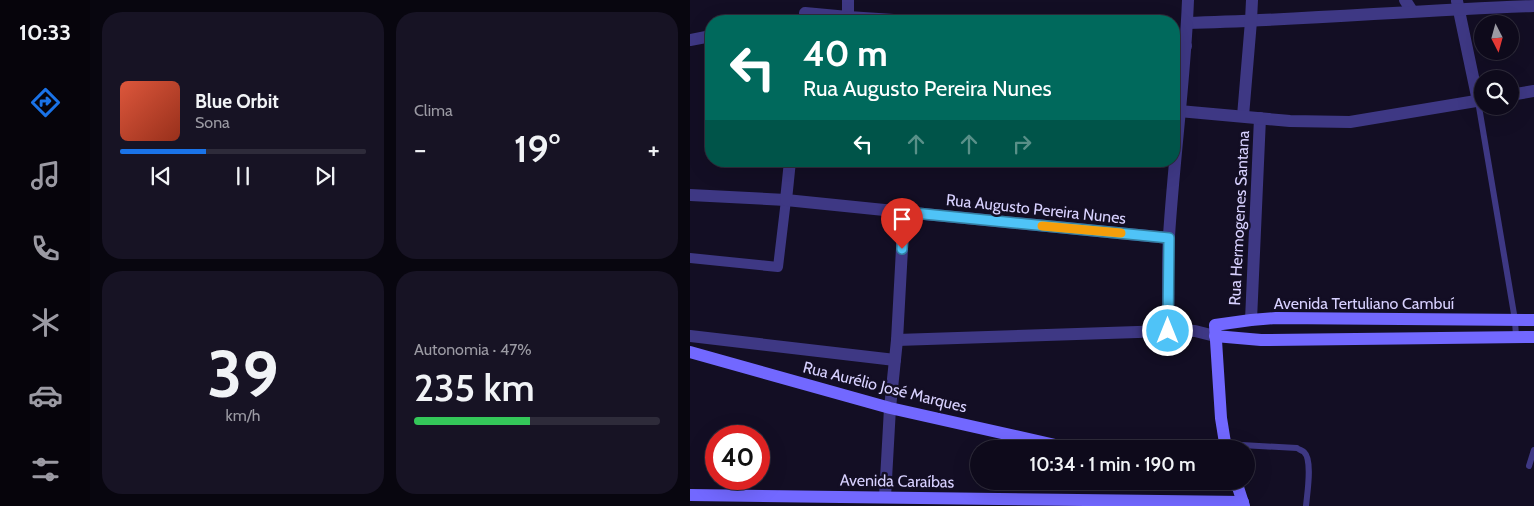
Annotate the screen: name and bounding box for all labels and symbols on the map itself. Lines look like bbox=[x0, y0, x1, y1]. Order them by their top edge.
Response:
north arrow bbox=[1474, 15, 1519, 60]
street label: Rua Hermogenes Santana bbox=[1225, 130, 1253, 306]
street label: Rua Augusto Pereira Nunes bbox=[945, 190, 1127, 228]
pin bbox=[881, 198, 923, 249]
street label: Avenida Tertuliano Cambuí bbox=[1274, 294, 1455, 313]
position arrow bbox=[1141, 304, 1193, 356]
street label: Rua Aurélio José Marques bbox=[801, 357, 969, 417]
speed limit sign: 40 bbox=[705, 425, 770, 490]
street label: Avenida Caraíbas bbox=[840, 471, 955, 492]

